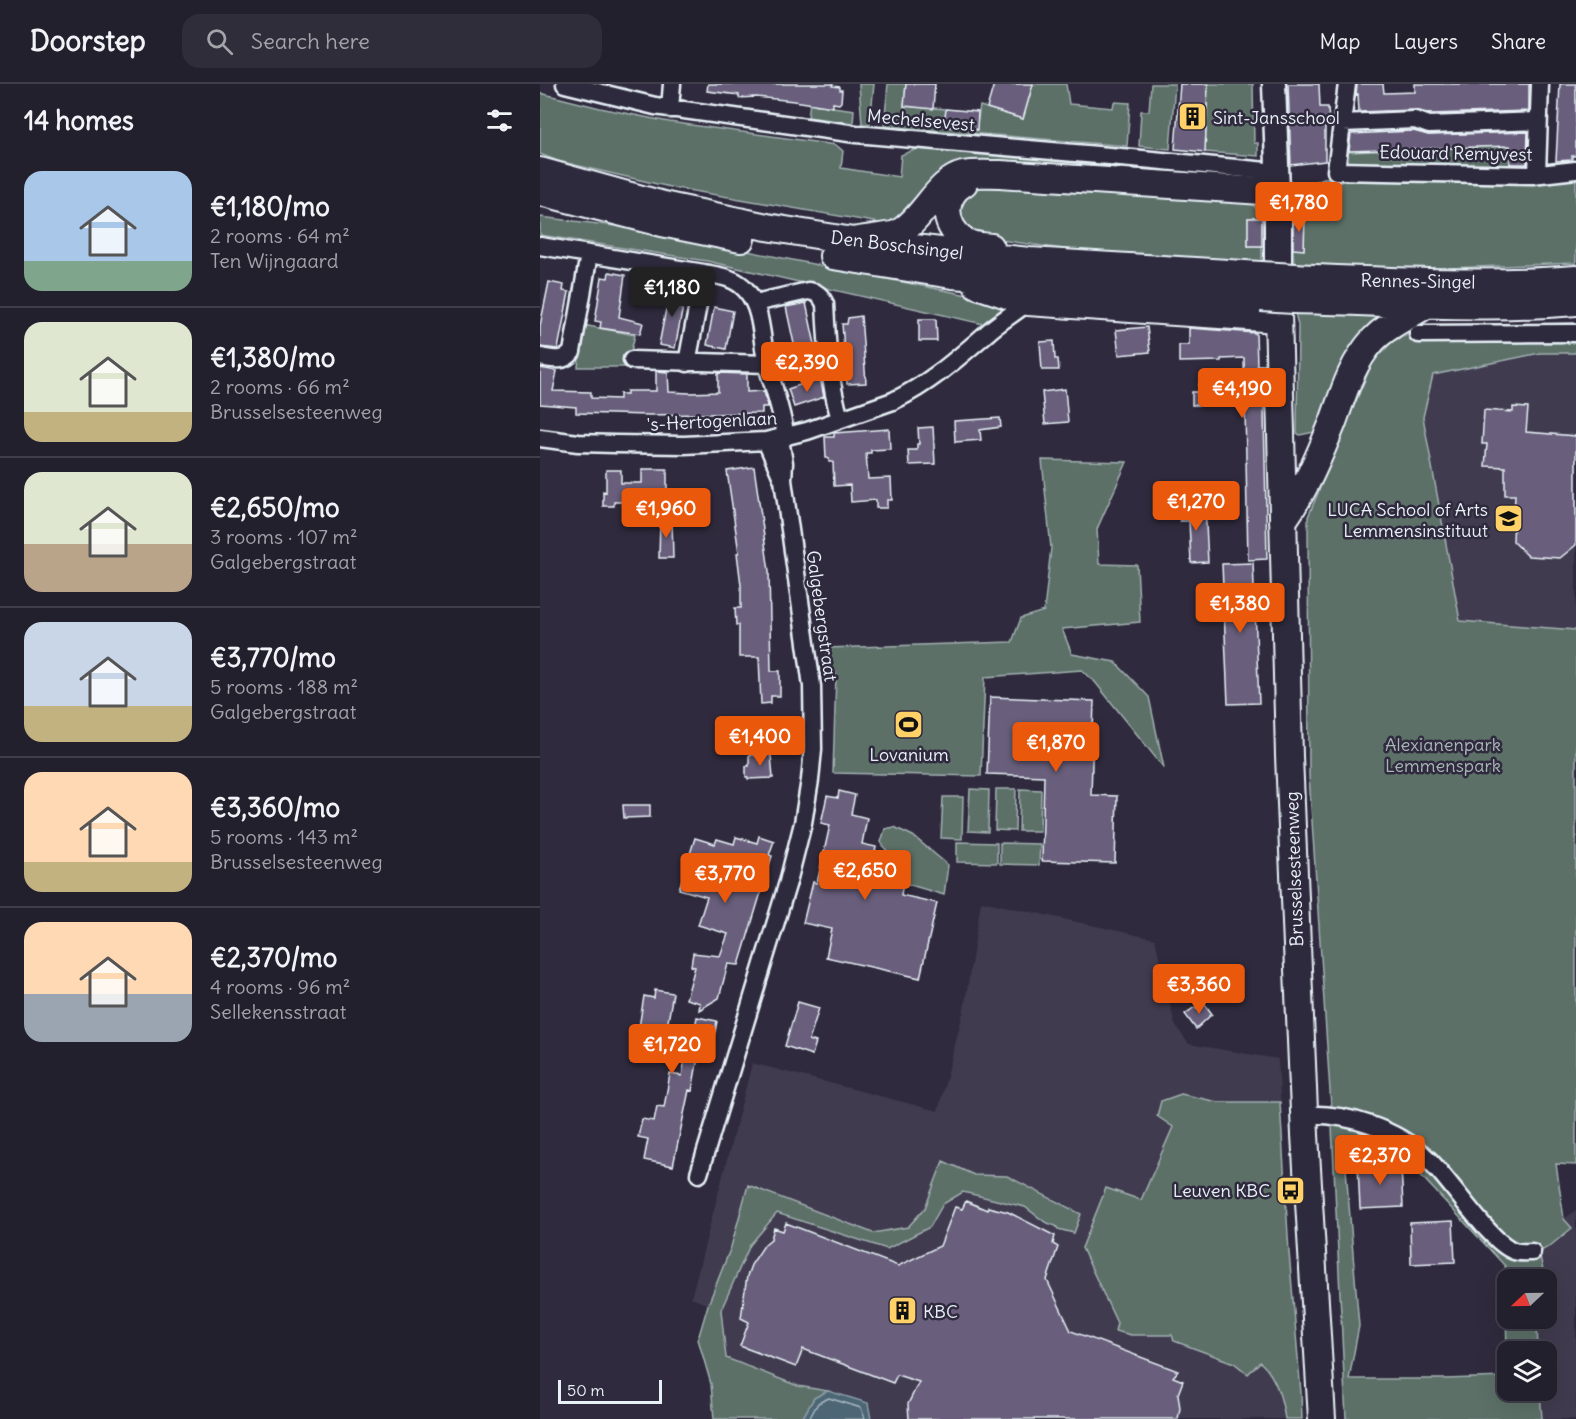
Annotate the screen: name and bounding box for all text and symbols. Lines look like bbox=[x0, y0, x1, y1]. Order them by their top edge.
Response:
search box bbox=[182, 14, 602, 68]
text: Doorstep bbox=[30, 23, 146, 59]
icon: search bbox=[203, 25, 236, 58]
text: Search here bbox=[251, 27, 370, 55]
text: Map bbox=[1320, 28, 1360, 55]
text: Layers bbox=[1393, 28, 1458, 55]
text: Share bbox=[1491, 28, 1546, 55]
building icon: Sint-Jansschool bbox=[1176, 101, 1208, 133]
text: 14 homes bbox=[24, 104, 134, 137]
icon: filters bbox=[483, 104, 516, 137]
street label: Mechelsevest bbox=[866, 104, 976, 136]
place label: Sint-Jansschool bbox=[1213, 106, 1340, 129]
street label: Edouard Remyvest bbox=[1379, 140, 1533, 166]
pin: €1,780 bbox=[1250, 182, 1348, 233]
text: €1,780 bbox=[1269, 189, 1329, 214]
text: €1,180/mo bbox=[210, 190, 330, 223]
icon: home bbox=[72, 195, 144, 267]
text: 2 rooms · 64 m² bbox=[210, 223, 350, 248]
street label: Den Boschsingel bbox=[829, 225, 965, 265]
text: Ten Wijngaard bbox=[210, 248, 339, 273]
pin: €1,180 bbox=[623, 267, 721, 318]
street label: Rennes-Singel bbox=[1360, 268, 1476, 294]
text: €1,180 bbox=[644, 274, 700, 299]
text: €1,380/mo bbox=[210, 341, 335, 374]
pin: €2,390 bbox=[758, 342, 856, 393]
icon: home bbox=[72, 346, 144, 418]
text: €2,390 bbox=[775, 349, 839, 374]
pin: €4,190 bbox=[1193, 368, 1291, 419]
text: 2 rooms · 66 m² bbox=[210, 374, 350, 399]
text: €4,190 bbox=[1212, 375, 1272, 400]
text: Brusselsesteenweg bbox=[210, 399, 383, 424]
street label: 's-Hertogenlaan bbox=[646, 406, 778, 436]
pin: €1,270 bbox=[1147, 481, 1245, 532]
pin: €1,960 bbox=[617, 488, 715, 539]
text: €1,270 bbox=[1167, 488, 1225, 513]
text: €2,650/mo bbox=[210, 491, 340, 524]
text: €1,960 bbox=[636, 495, 696, 520]
icon: home bbox=[72, 496, 144, 568]
place label: LUCA School of Arts Lemmensinstituut bbox=[1327, 498, 1488, 542]
school or university icon: LUCA School of Arts Lemmensinstituut bbox=[1493, 503, 1525, 535]
text: 3 rooms · 107 m² bbox=[210, 524, 358, 549]
text: Galgebergstraat bbox=[210, 549, 356, 574]
street label: Galgebergstraat bbox=[801, 549, 843, 683]
pin: €1,380 bbox=[1191, 583, 1289, 634]
text: €1,380 bbox=[1210, 590, 1270, 615]
text: €3,770/mo bbox=[210, 641, 336, 674]
icon: home bbox=[72, 646, 144, 718]
text: 5 rooms · 188 m² bbox=[210, 674, 358, 699]
text: Galgebergstraat bbox=[210, 699, 356, 724]
sports icon: Lovanium bbox=[893, 709, 925, 741]
pin: €1,400 bbox=[711, 716, 809, 767]
pin: €1,870 bbox=[1007, 722, 1105, 773]
text: €1,400 bbox=[729, 723, 791, 748]
text: €1,870 bbox=[1026, 729, 1086, 754]
park label: Alexianenpark Lemmenspark bbox=[1385, 733, 1501, 777]
place label: Lovanium bbox=[869, 743, 949, 766]
text: €3,360/mo bbox=[210, 791, 340, 824]
street label: Brusselsesteenweg bbox=[1280, 791, 1308, 947]
icon: home bbox=[72, 796, 144, 868]
text: 5 rooms · 143 m² bbox=[210, 824, 358, 849]
text: Brusselsesteenweg bbox=[210, 849, 383, 874]
pin: €2,650 bbox=[816, 850, 914, 901]
pin: €3,770 bbox=[676, 853, 774, 904]
text: €2,650 bbox=[833, 857, 897, 882]
text: €3,770 bbox=[694, 860, 756, 885]
text: €2,370/mo bbox=[210, 941, 337, 974]
icon: home bbox=[72, 946, 144, 1018]
pin: €3,360 bbox=[1150, 964, 1248, 1015]
text: €3,360 bbox=[1167, 971, 1231, 996]
text: 4 rooms · 96 m² bbox=[210, 974, 350, 999]
text: Sellekensstraat bbox=[210, 999, 346, 1024]
pin: €1,720 bbox=[623, 1024, 721, 1075]
text: €1,720 bbox=[643, 1031, 701, 1056]
pin: €2,370 bbox=[1331, 1135, 1429, 1186]
text: €2,370 bbox=[1349, 1142, 1411, 1167]
bus stop icon: Leuven KBC bbox=[1275, 1174, 1307, 1206]
place label: Leuven KBC bbox=[1173, 1179, 1270, 1202]
north arrow bbox=[1497, 1269, 1557, 1329]
map controls bbox=[1497, 1269, 1557, 1401]
building icon: KBC bbox=[886, 1295, 918, 1327]
place label: KBC bbox=[923, 1300, 958, 1323]
button: layers bbox=[1497, 1341, 1557, 1401]
scale bar bbox=[558, 1377, 662, 1404]
text: 50 m bbox=[567, 1380, 605, 1400]

